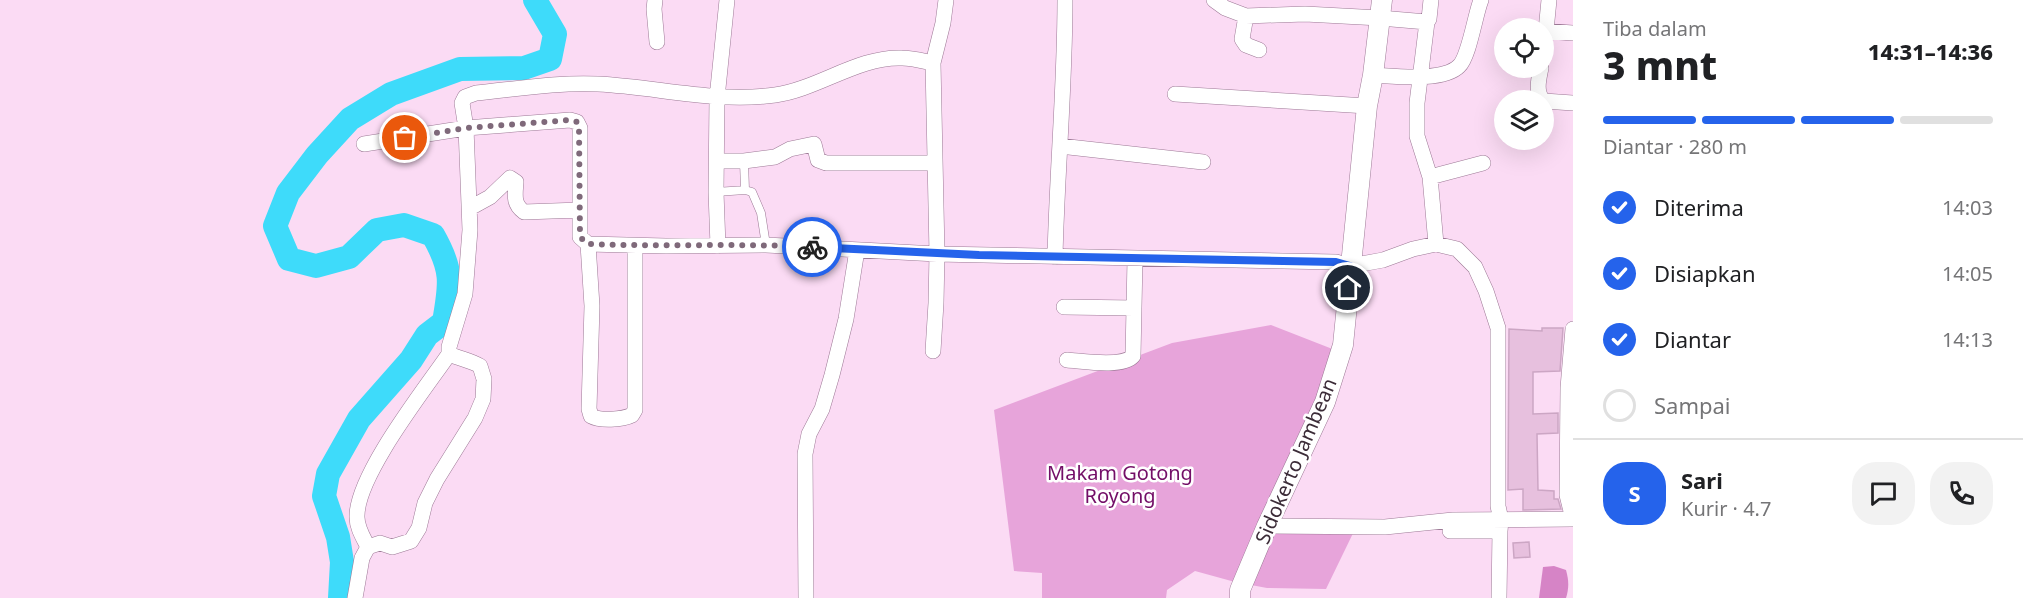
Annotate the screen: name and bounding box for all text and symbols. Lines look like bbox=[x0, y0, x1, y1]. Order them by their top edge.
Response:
text: Tiba dalam bbox=[1603, 15, 1707, 42]
map controls bbox=[1494, 18, 1554, 150]
button: locate bbox=[1494, 18, 1554, 78]
text: 14:31–14:36 bbox=[1868, 36, 1993, 66]
text: 3 mnt bbox=[1603, 38, 1717, 91]
button: layers bbox=[1494, 90, 1554, 150]
pin bbox=[379, 112, 430, 163]
icon: bag bbox=[388, 121, 421, 154]
text: Diantar · 280 m bbox=[1603, 133, 1747, 160]
icon: check bbox=[1603, 191, 1636, 224]
text: Diterima bbox=[1654, 192, 1744, 222]
text: 14:03 bbox=[1942, 194, 1993, 221]
courier bbox=[782, 217, 842, 277]
icon: bike bbox=[796, 231, 829, 264]
icon: check bbox=[1603, 257, 1636, 290]
text: Disiapkan bbox=[1654, 258, 1756, 288]
text: 14:05 bbox=[1942, 260, 1993, 287]
pin bbox=[1322, 262, 1373, 313]
icon: home bbox=[1331, 271, 1364, 304]
icon: check bbox=[1603, 323, 1636, 356]
text: Diantar bbox=[1654, 324, 1731, 354]
text: 14:13 bbox=[1942, 326, 1993, 353]
street label: Sidokerto Jambean bbox=[1248, 374, 1343, 548]
text: Sampai bbox=[1654, 390, 1731, 420]
park label: Makam Gotong Royong bbox=[1047, 459, 1193, 509]
button: chat bbox=[1852, 462, 1915, 525]
button: phone bbox=[1930, 462, 1993, 525]
text: Sari bbox=[1681, 465, 1723, 495]
text: S bbox=[1628, 478, 1641, 508]
text: Kurir · 4.7 bbox=[1681, 495, 1771, 522]

